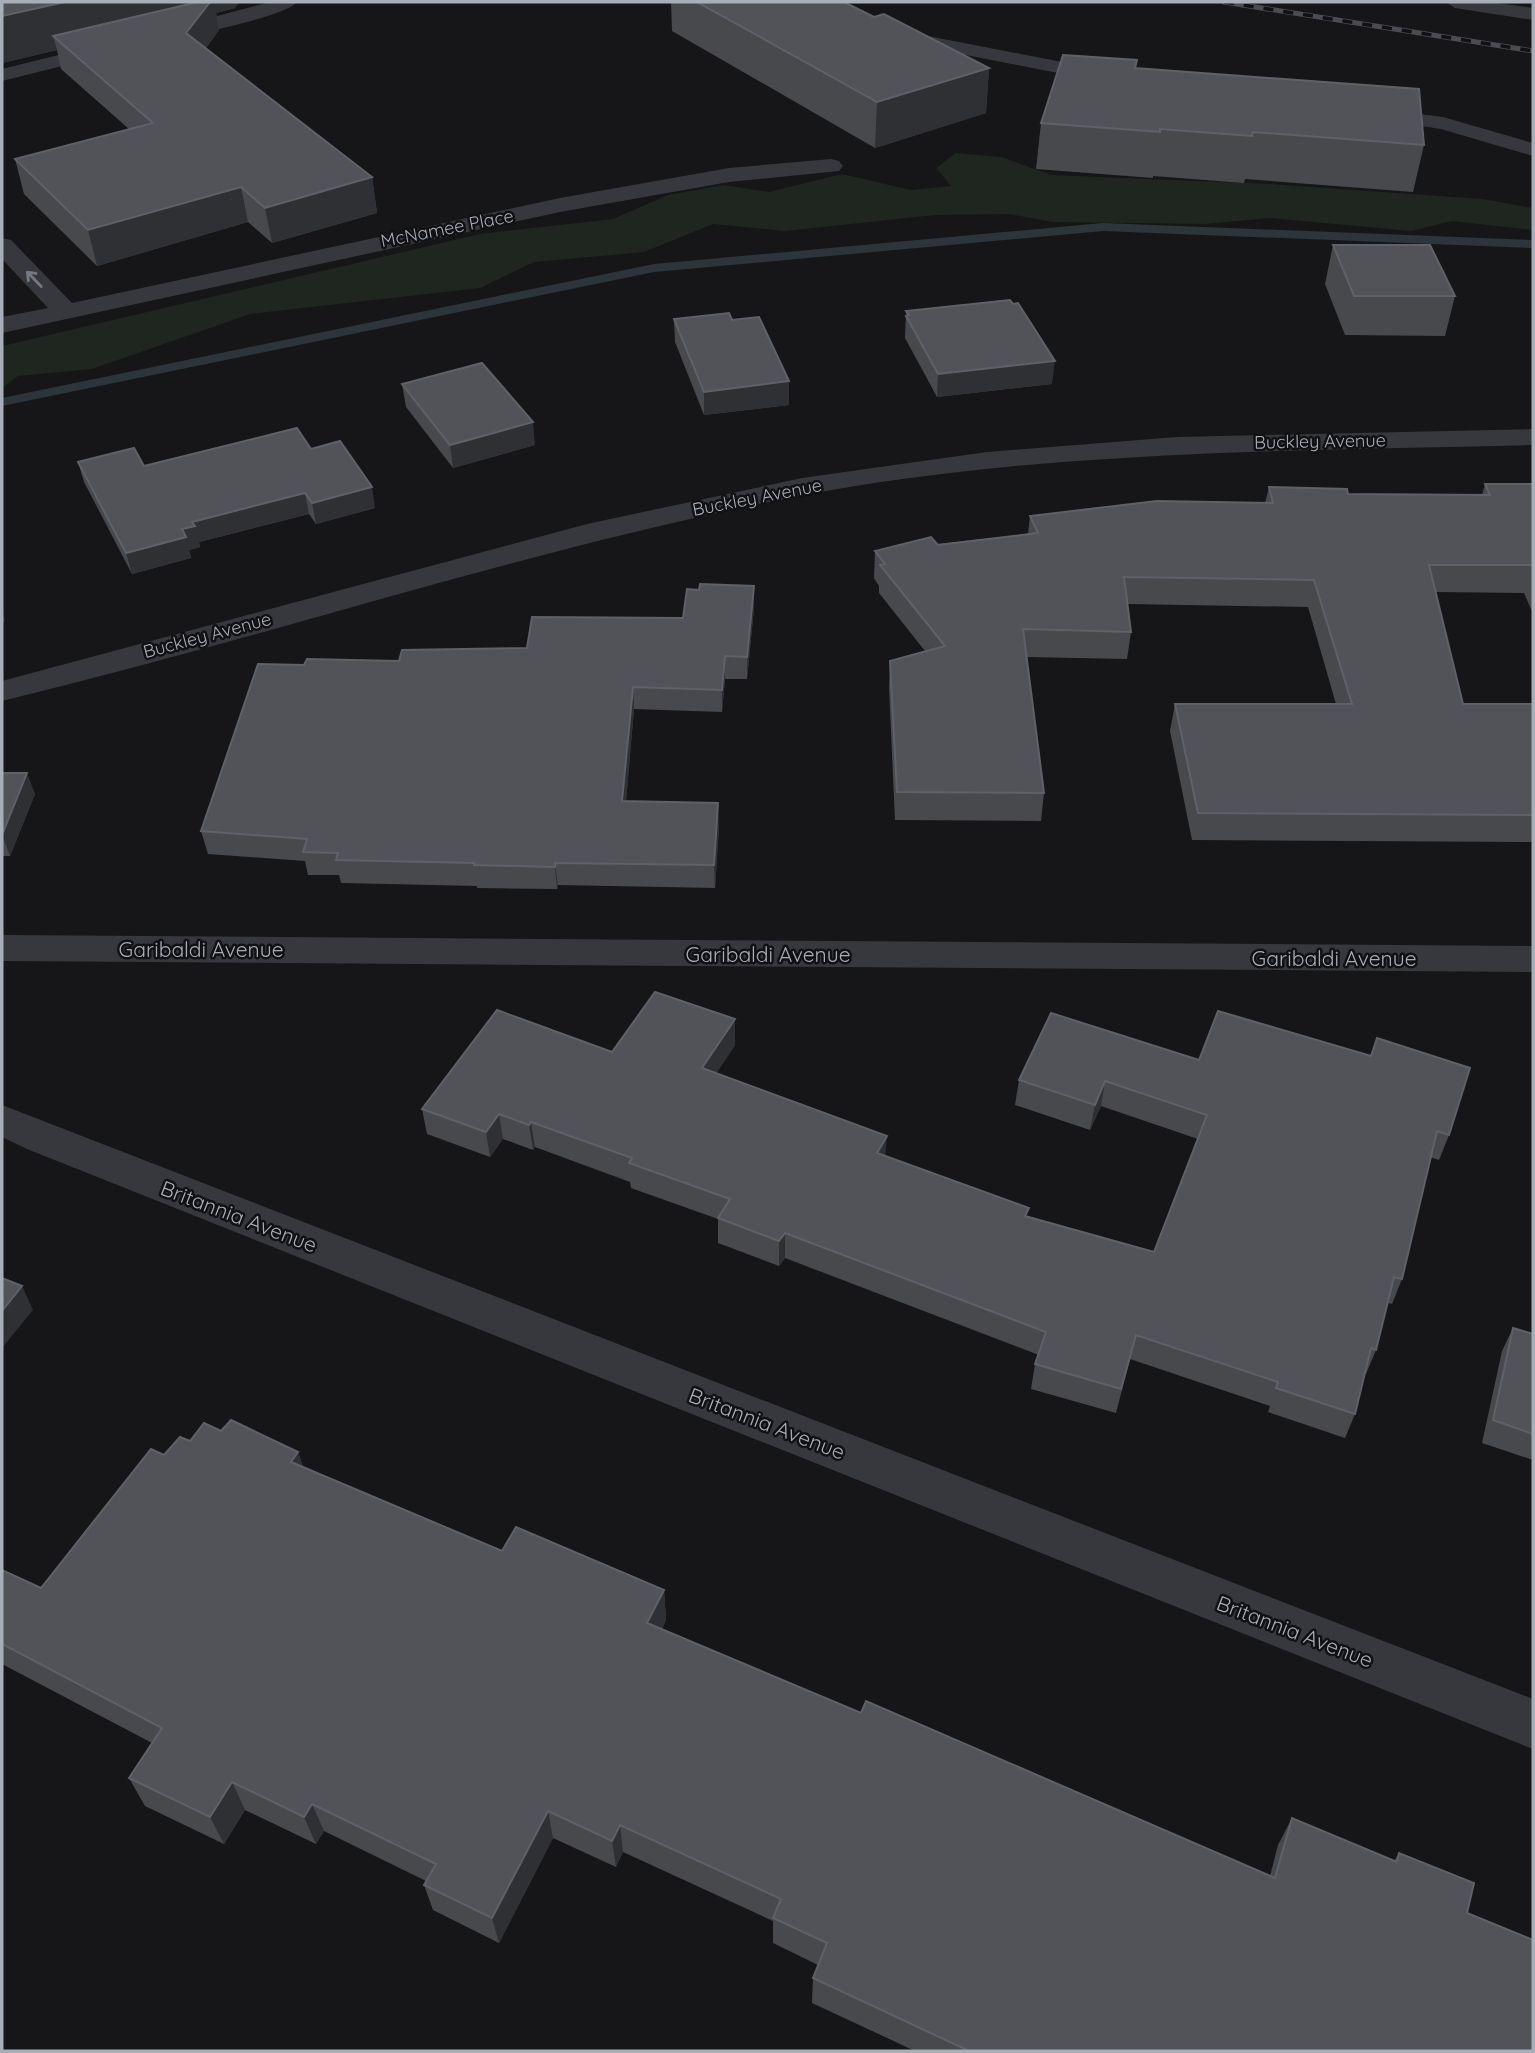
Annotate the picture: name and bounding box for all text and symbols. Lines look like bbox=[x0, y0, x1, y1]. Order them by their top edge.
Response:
street label: McNamee Place bbox=[378, 204, 516, 252]
one-way arrow bbox=[25, 270, 42, 287]
street label: Buckley Avenue bbox=[1254, 428, 1386, 454]
street label: Buckley Avenue bbox=[690, 473, 824, 521]
street label: Buckley Avenue bbox=[140, 607, 274, 663]
street label: Garibaldi Avenue bbox=[118, 936, 284, 962]
street label: Garibaldi Avenue bbox=[685, 941, 851, 967]
street label: Garibaldi Avenue bbox=[1251, 945, 1417, 971]
street label: Britannia Avenue bbox=[157, 1174, 321, 1258]
street label: Britannia Avenue bbox=[685, 1381, 849, 1465]
street label: Britannia Avenue bbox=[1213, 1589, 1377, 1673]

